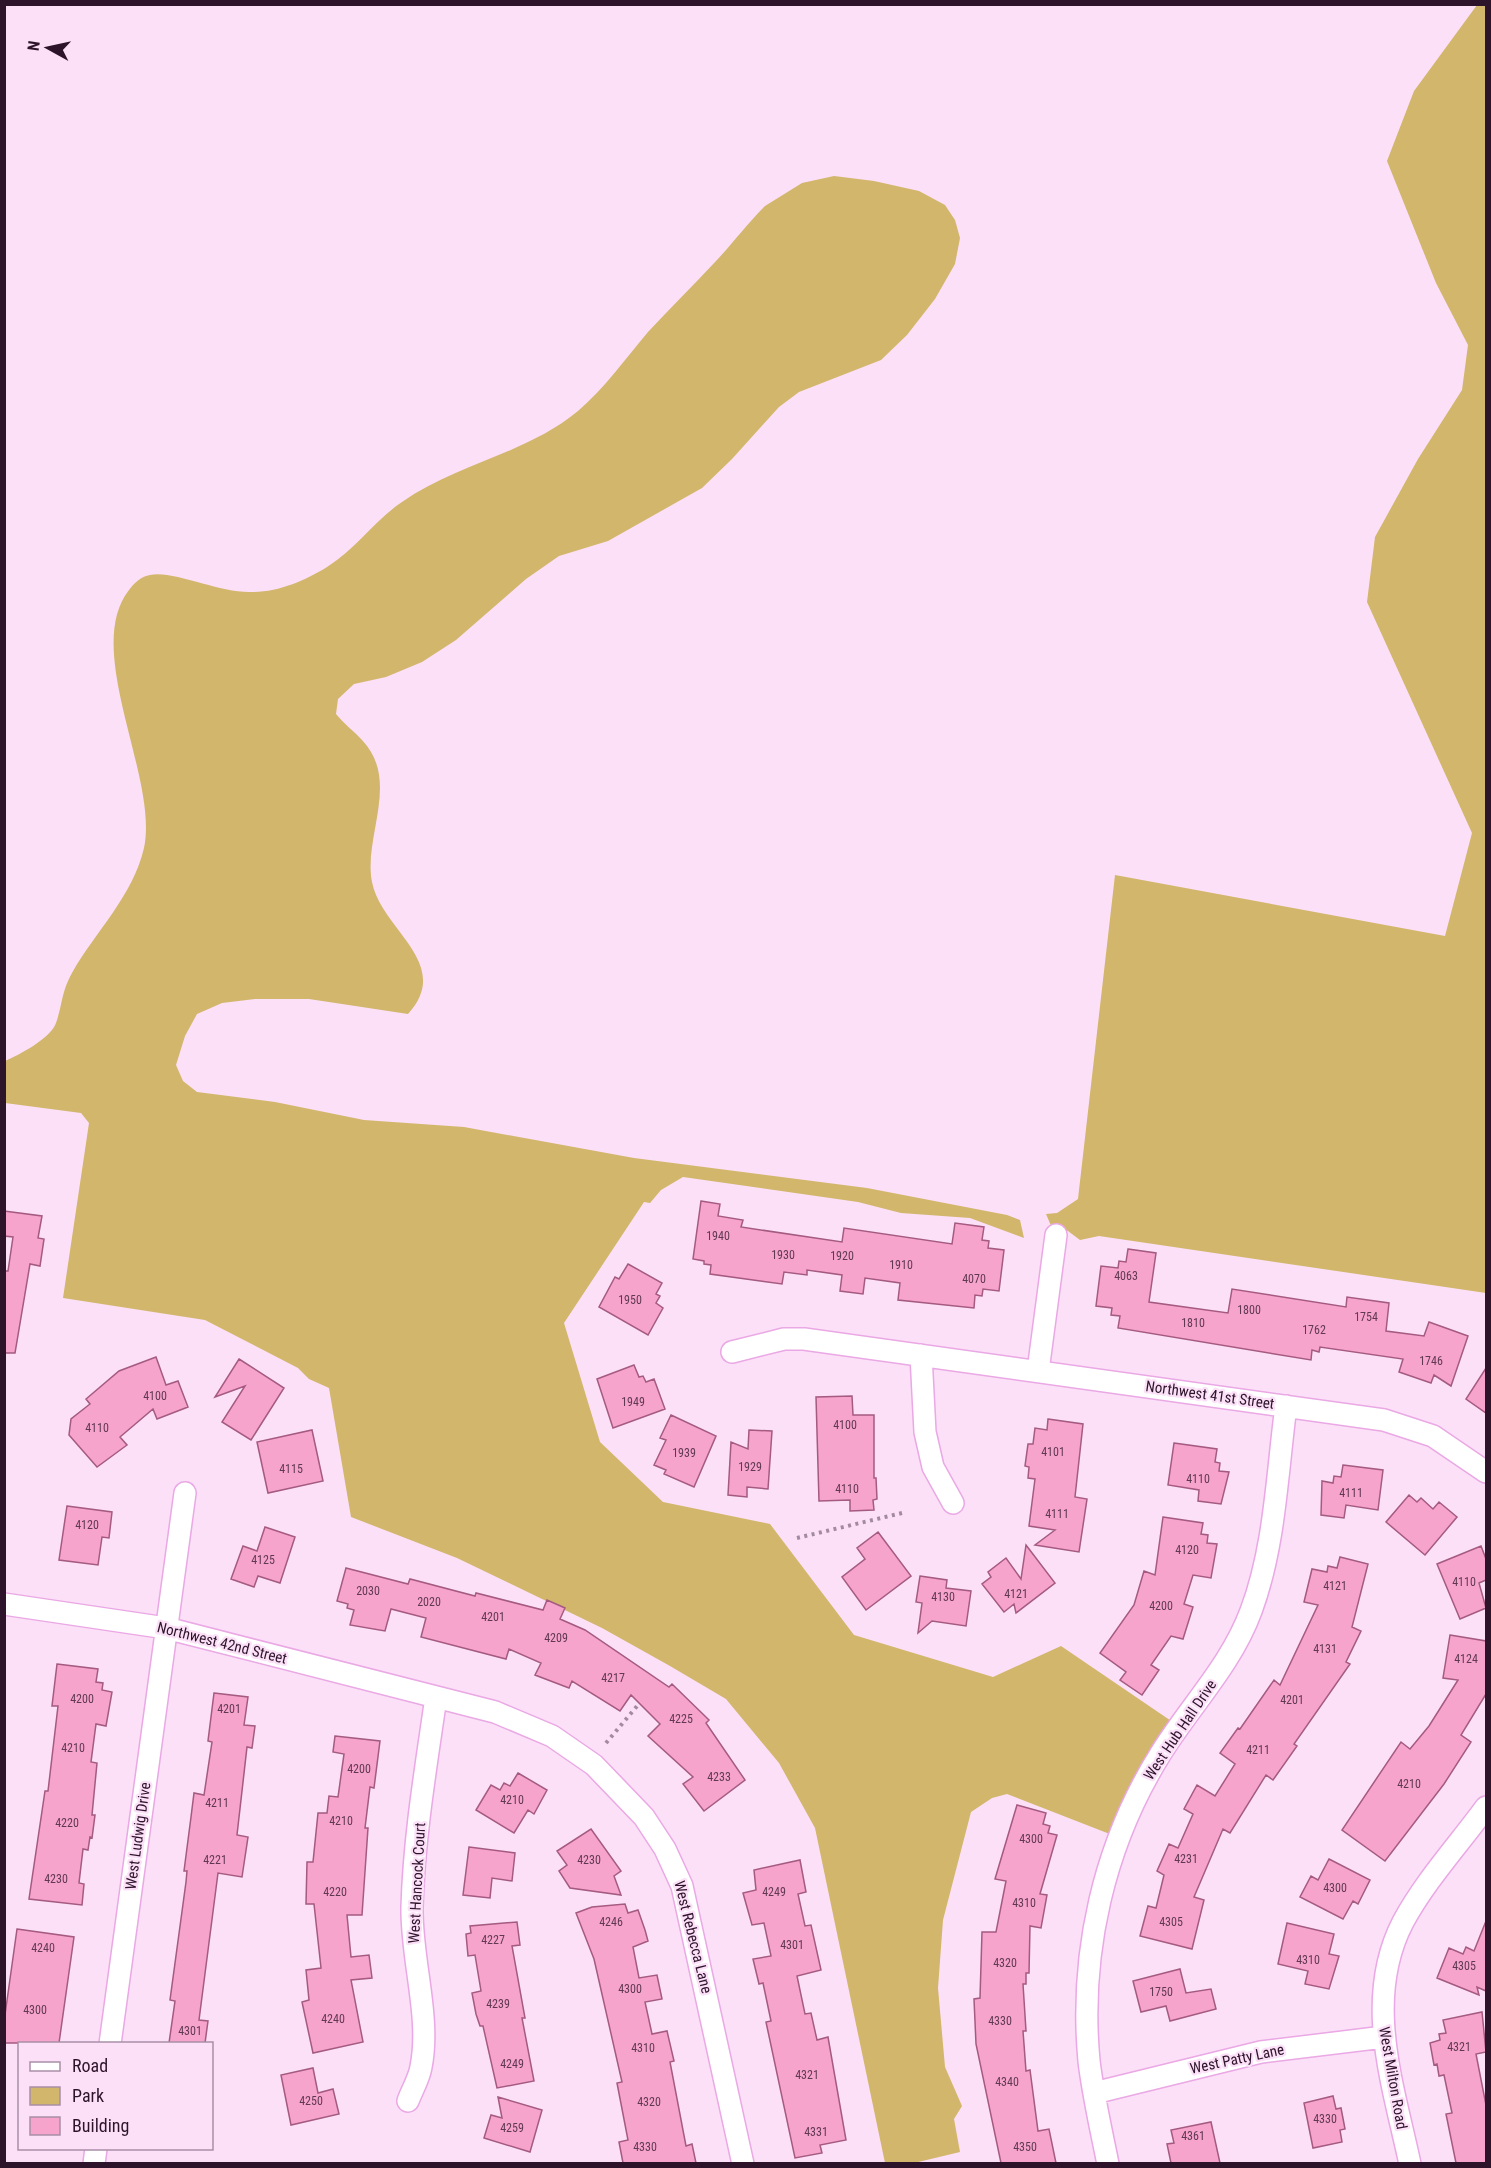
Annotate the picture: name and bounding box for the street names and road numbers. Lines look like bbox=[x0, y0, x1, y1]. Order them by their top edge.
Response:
street label: Northwest 41st Street bbox=[1145, 1377, 1275, 1413]
street label: Northwest 42nd Street bbox=[155, 1618, 289, 1668]
street label: West Hub Hall Drive bbox=[1140, 1676, 1220, 1784]
street label: West Ludwig Drive bbox=[122, 1781, 154, 1891]
street label: West Hancock Court bbox=[405, 1822, 429, 1944]
street label: West Rebecca Lane bbox=[670, 1879, 716, 1995]
street label: West Milton Road bbox=[1375, 2025, 1411, 2131]
street label: West Patty Lane bbox=[1188, 2040, 1286, 2078]

